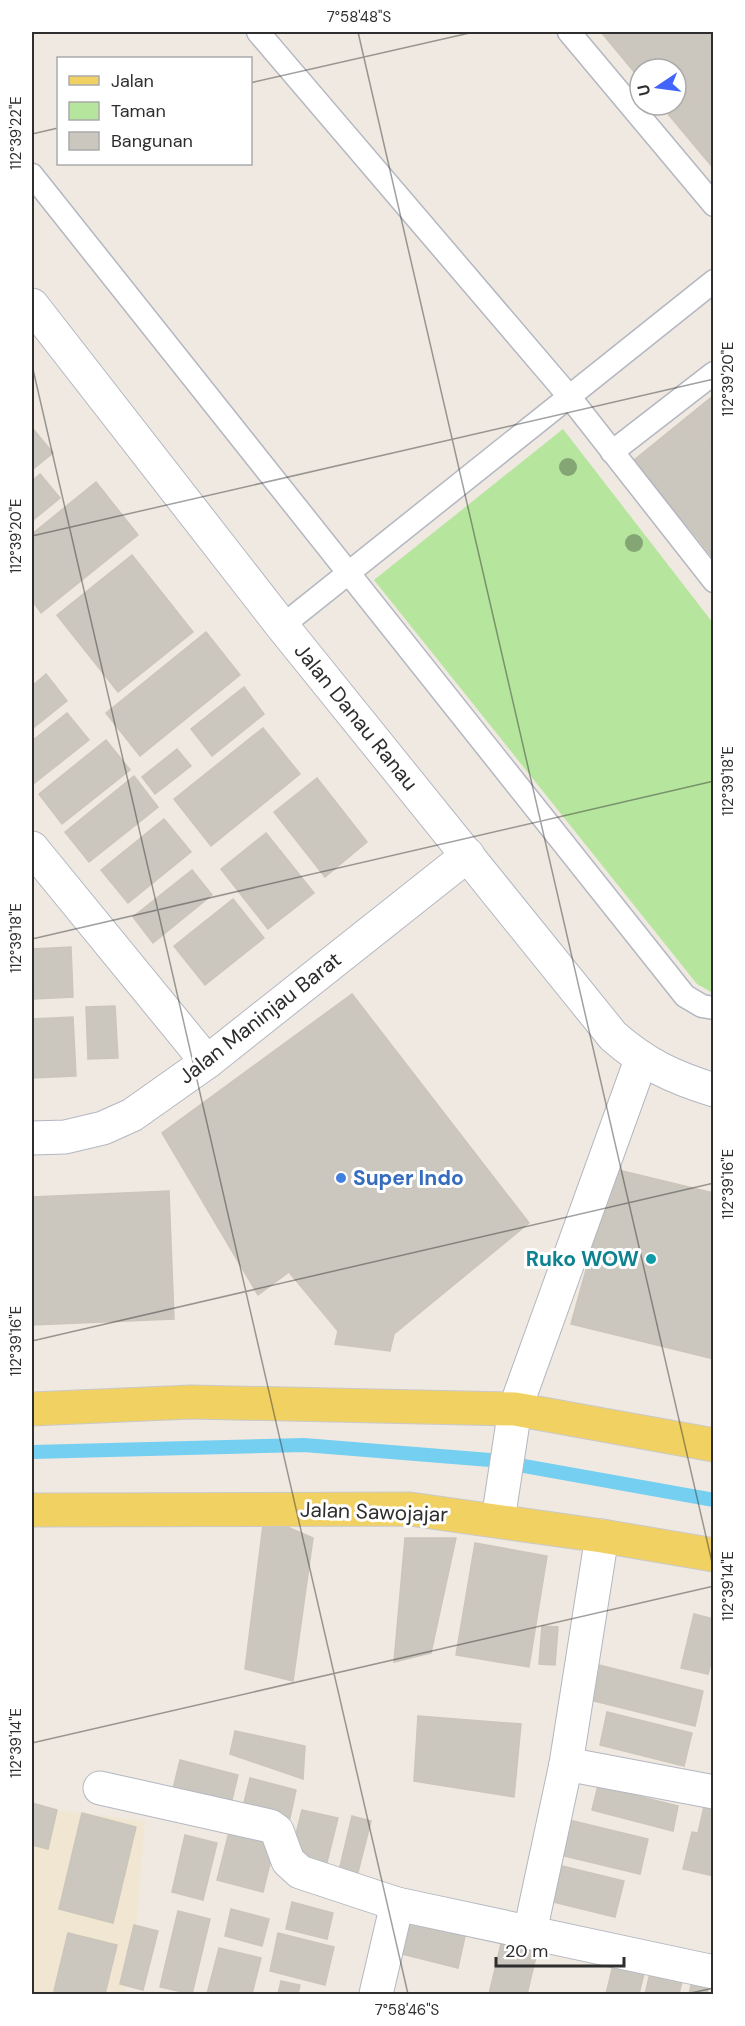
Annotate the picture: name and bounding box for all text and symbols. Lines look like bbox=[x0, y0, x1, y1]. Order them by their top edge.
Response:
text: 7°58'48"S bbox=[327, 7, 391, 27]
legend bbox=[57, 57, 252, 165]
north arrow bbox=[628, 57, 688, 117]
text: Jalan bbox=[111, 69, 154, 93]
text: U bbox=[632, 83, 655, 98]
text: 112°39'22"E bbox=[6, 96, 26, 170]
text: Taman bbox=[111, 99, 166, 123]
text: Bangunan bbox=[111, 129, 193, 153]
text: 112°39'20"E bbox=[718, 342, 738, 416]
text: 112°39'20"E bbox=[6, 499, 26, 573]
street label: Jalan Danau Ranau bbox=[288, 638, 424, 796]
text: 112°39'18"E bbox=[718, 746, 738, 816]
text: 112°39'18"E bbox=[6, 903, 26, 973]
street label: Jalan Maninjau Barat bbox=[173, 946, 347, 1090]
text: 112°39'16"E bbox=[718, 1149, 738, 1219]
place label: Super Indo bbox=[353, 1164, 464, 1192]
marker: Super Indo bbox=[334, 1171, 348, 1185]
place label: Ruko WOW bbox=[526, 1245, 639, 1273]
marker: Ruko WOW bbox=[644, 1252, 658, 1266]
text: 112°39'16"E bbox=[6, 1306, 26, 1376]
street label: Jalan Sawojajar bbox=[300, 1495, 449, 1529]
text: 112°39'14"E bbox=[718, 1551, 738, 1621]
text: 112°39'14"E bbox=[6, 1708, 26, 1778]
scale bar bbox=[496, 1930, 624, 1968]
text: 20 m bbox=[505, 1939, 548, 1963]
text: 7°58'46"S bbox=[375, 2000, 440, 2020]

